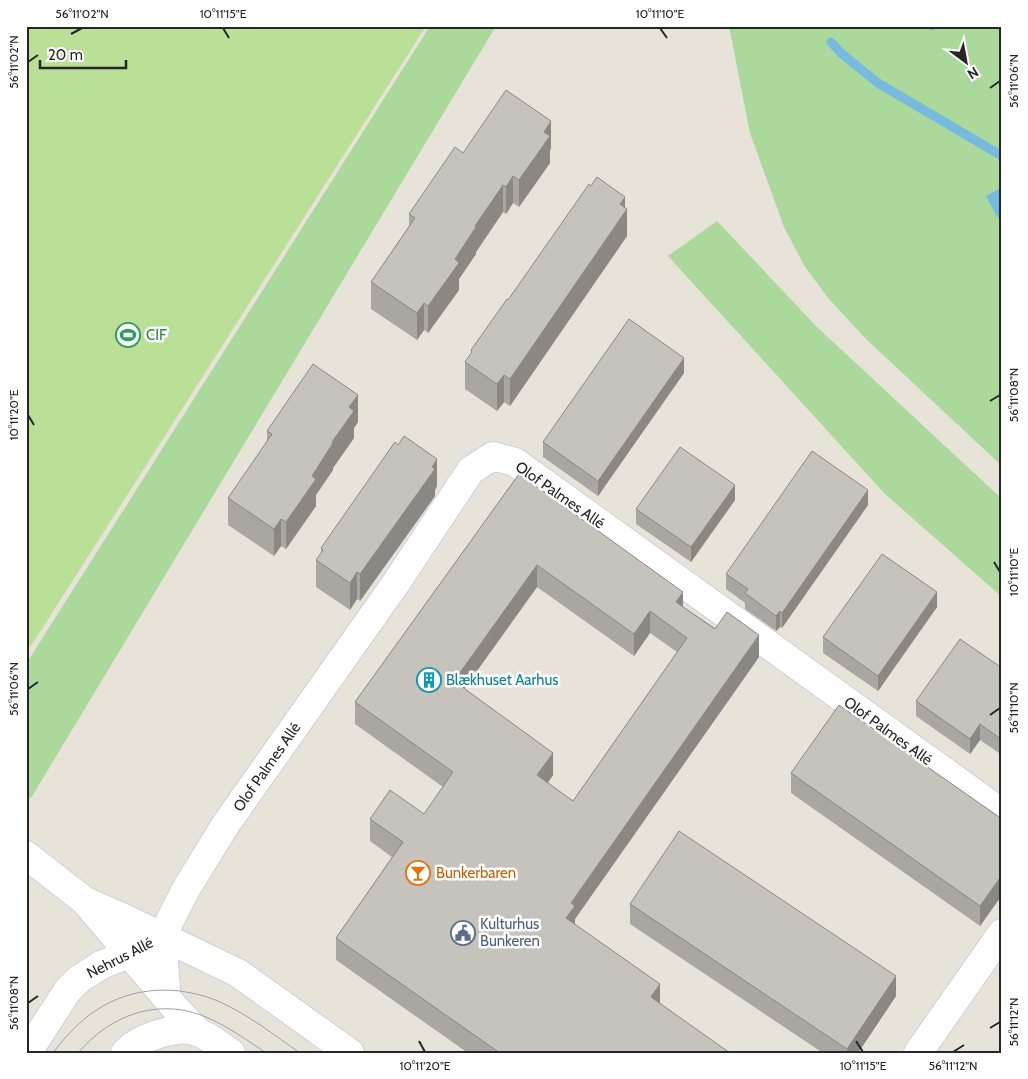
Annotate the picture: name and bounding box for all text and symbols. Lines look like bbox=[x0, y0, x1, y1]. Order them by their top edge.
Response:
text: 56°11'02"N bbox=[55, 6, 109, 21]
text: 10°11'15"E bbox=[200, 6, 247, 21]
text: 10°11'10"E bbox=[636, 6, 685, 21]
text: 56°11'02"N bbox=[6, 35, 21, 89]
scale bar bbox=[40, 38, 126, 70]
north arrow bbox=[940, 38, 990, 88]
text: 20 m bbox=[48, 46, 83, 64]
text: 56°11'06"N bbox=[1006, 54, 1021, 108]
text: N bbox=[964, 63, 982, 83]
sports icon: CIF bbox=[115, 322, 141, 348]
place label: CIF bbox=[146, 326, 167, 344]
text: 56°11'08"N bbox=[1006, 368, 1021, 422]
text: 10°11'20"E bbox=[6, 389, 21, 440]
street label: Olof Palmes Allé bbox=[512, 458, 608, 533]
text: 10°11'10"E bbox=[1006, 547, 1021, 596]
text: 56°11'06"N bbox=[6, 662, 21, 716]
building icon: Blækhuset Aarhus bbox=[416, 667, 442, 693]
place label: Blækhuset Aarhus bbox=[446, 671, 559, 689]
text: 56°11'10"N bbox=[1006, 682, 1021, 734]
street label: Olof Palmes Allé bbox=[840, 693, 936, 769]
street label: Olof Palmes Allé bbox=[230, 719, 305, 815]
bar icon: Bunkerbaren bbox=[405, 860, 431, 886]
place label: Bunkerbaren bbox=[436, 864, 516, 882]
place label: Kulturhus Bunkeren bbox=[480, 915, 540, 950]
public building icon: Kulturhus Bunkeren bbox=[450, 920, 476, 946]
street label: Nehrus Allé bbox=[84, 933, 157, 982]
text: 56°11'08"N bbox=[6, 976, 21, 1030]
text: 56°11'12"N bbox=[1006, 997, 1021, 1047]
text: 10°11'20"E bbox=[400, 1058, 451, 1073]
text: 10°11'15"E bbox=[840, 1058, 887, 1073]
text: 56°11'12"N bbox=[928, 1058, 978, 1073]

